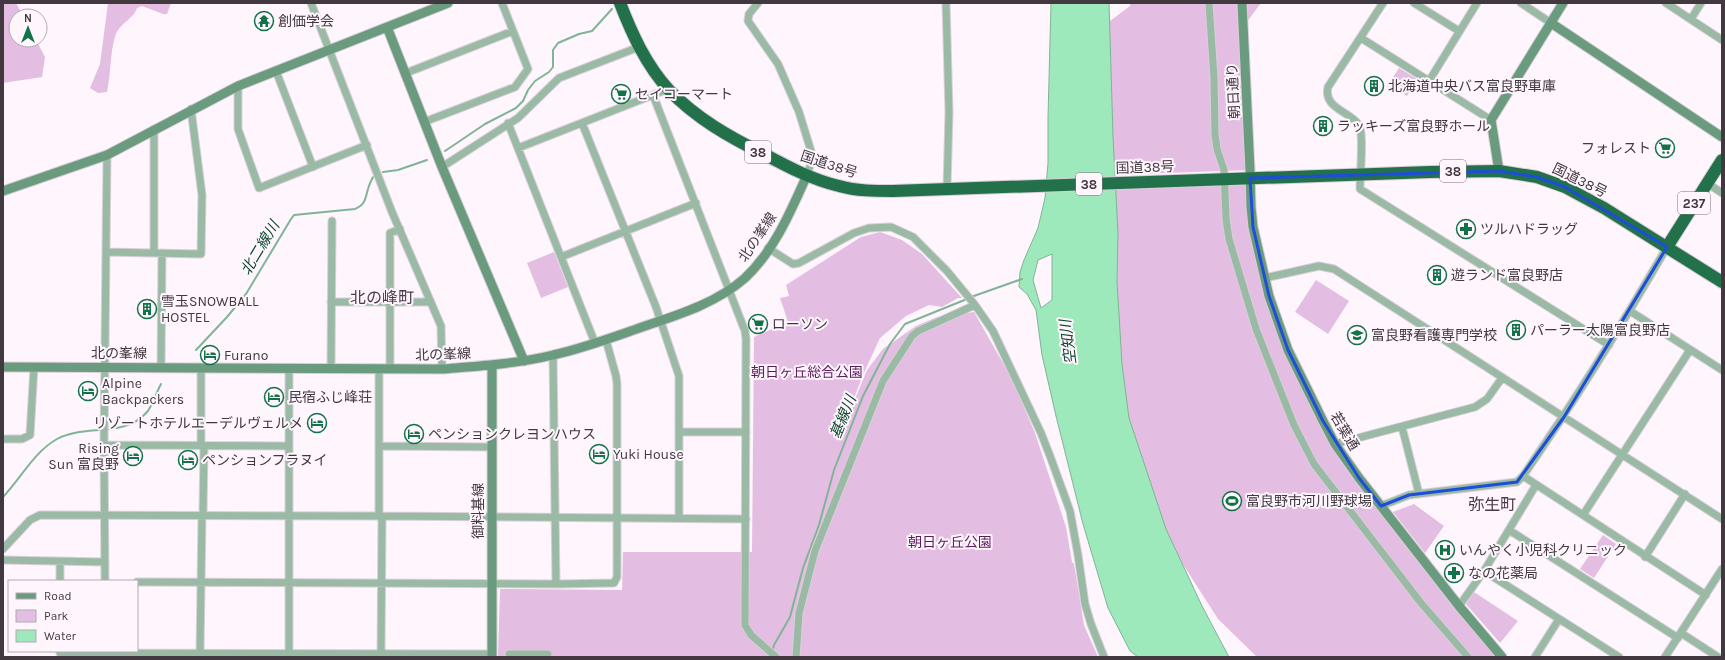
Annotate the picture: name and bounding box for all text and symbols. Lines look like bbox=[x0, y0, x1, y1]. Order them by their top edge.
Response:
north arrow bbox=[8, 8, 48, 48]
temple icon: 創価学会 bbox=[253, 10, 275, 32]
text: N bbox=[24, 12, 32, 25]
place label: 創価学会 bbox=[278, 13, 334, 30]
street label: 朝日通り bbox=[1224, 63, 1243, 119]
building icon: 北海道中央バス富良野車庫 bbox=[1363, 75, 1385, 97]
place label: 北海道中央バス富良野車庫 bbox=[1388, 78, 1556, 95]
supermarket icon: セイコーマート bbox=[610, 83, 632, 105]
place label: セイコーマート bbox=[635, 86, 733, 103]
building icon: ラッキーズ富良野ホール bbox=[1312, 115, 1334, 137]
place label: ラッキーズ富良野ホール bbox=[1337, 118, 1490, 135]
supermarket icon: フォレスト bbox=[1654, 137, 1676, 159]
place label: フォレスト bbox=[1581, 140, 1651, 157]
road number: 38 bbox=[745, 141, 771, 163]
street label: 国道38号 bbox=[798, 147, 859, 182]
street label: 国道38号 bbox=[1115, 158, 1175, 177]
road number: 38 bbox=[1440, 160, 1466, 182]
street label: 国道38号 bbox=[1550, 160, 1610, 201]
road number: 38 bbox=[1076, 173, 1102, 195]
road number: 237 bbox=[1678, 192, 1710, 214]
street label: 北の峯線 bbox=[735, 209, 780, 265]
water label: 北二線川 bbox=[237, 216, 284, 278]
pharmacy icon: ツルハドラッグ bbox=[1455, 218, 1477, 240]
place label: ツルハドラッグ bbox=[1480, 221, 1578, 238]
building icon: 遊ランド富良野店 bbox=[1426, 264, 1448, 286]
place label: 遊ランド富良野店 bbox=[1451, 267, 1563, 284]
district label: 北の峰町 bbox=[350, 288, 414, 307]
place label: 雪玉SNOWBALL HOSTEL bbox=[161, 293, 259, 326]
building icon: 雪玉SNOWBALL HOSTEL bbox=[136, 298, 158, 320]
supermarket icon: ローソン bbox=[747, 313, 769, 335]
place label: ローソン bbox=[772, 316, 828, 333]
water label: 空知川 bbox=[1056, 317, 1080, 365]
building icon: パーラー太陽富良野店 bbox=[1505, 319, 1527, 341]
place label: パーラー太陽富良野店 bbox=[1530, 322, 1670, 339]
school or university icon: 富良野看護専門学校 bbox=[1346, 324, 1368, 346]
place label: 富良野看護専門学校 bbox=[1371, 327, 1497, 344]
hotel icon: Furano bbox=[199, 344, 221, 366]
street label: 北の峯線 bbox=[91, 345, 147, 362]
street label: 北の峯線 bbox=[415, 345, 471, 364]
place label: Furano bbox=[224, 347, 268, 364]
park label: 朝日ヶ丘総合公園 bbox=[751, 364, 863, 381]
place label: Alpine Backpackers bbox=[102, 375, 184, 408]
hotel icon: Alpine Backpackers bbox=[77, 380, 99, 402]
hotel icon: 民宿ふじ峰荘 bbox=[263, 386, 285, 408]
place label: 民宿ふじ峰荘 bbox=[288, 389, 372, 406]
water label: 基線川 bbox=[826, 391, 861, 441]
street label: 若葉通 bbox=[1326, 409, 1363, 454]
hotel icon: リゾートホテルエーデルヴェルメ bbox=[306, 412, 328, 434]
place label: リゾートホテルエーデルヴェルメ bbox=[93, 415, 303, 432]
hotel icon: ペンションクレヨンハウス bbox=[403, 423, 425, 445]
place label: ペンションクレヨンハウス bbox=[428, 426, 596, 443]
place label: Rising Sun 富良野 bbox=[48, 440, 119, 473]
hotel icon: Yuki House bbox=[588, 443, 610, 465]
hotel icon: Rising Sun 富良野 bbox=[122, 445, 144, 467]
place label: Yuki House bbox=[613, 446, 684, 463]
hotel icon: ペンションフラヌイ bbox=[177, 449, 199, 471]
place label: ペンションフラヌイ bbox=[202, 452, 328, 469]
street label: 御料基線 bbox=[470, 483, 487, 539]
sports icon: 富良野市河川野球場 bbox=[1221, 490, 1243, 512]
place label: 富良野市河川野球場 bbox=[1246, 493, 1372, 510]
district label: 弥生町 bbox=[1468, 495, 1516, 514]
park label: 朝日ヶ丘公園 bbox=[908, 534, 992, 551]
hospital icon: いんやく小児科クリニック bbox=[1434, 539, 1456, 561]
place label: いんやく小児科クリニック bbox=[1459, 542, 1627, 559]
pharmacy icon: なの花薬局 bbox=[1443, 562, 1465, 584]
place label: なの花薬局 bbox=[1468, 565, 1538, 582]
legend bbox=[8, 580, 138, 652]
text: Road bbox=[44, 589, 72, 603]
text: Park bbox=[44, 609, 69, 623]
text: Water bbox=[44, 629, 77, 643]

